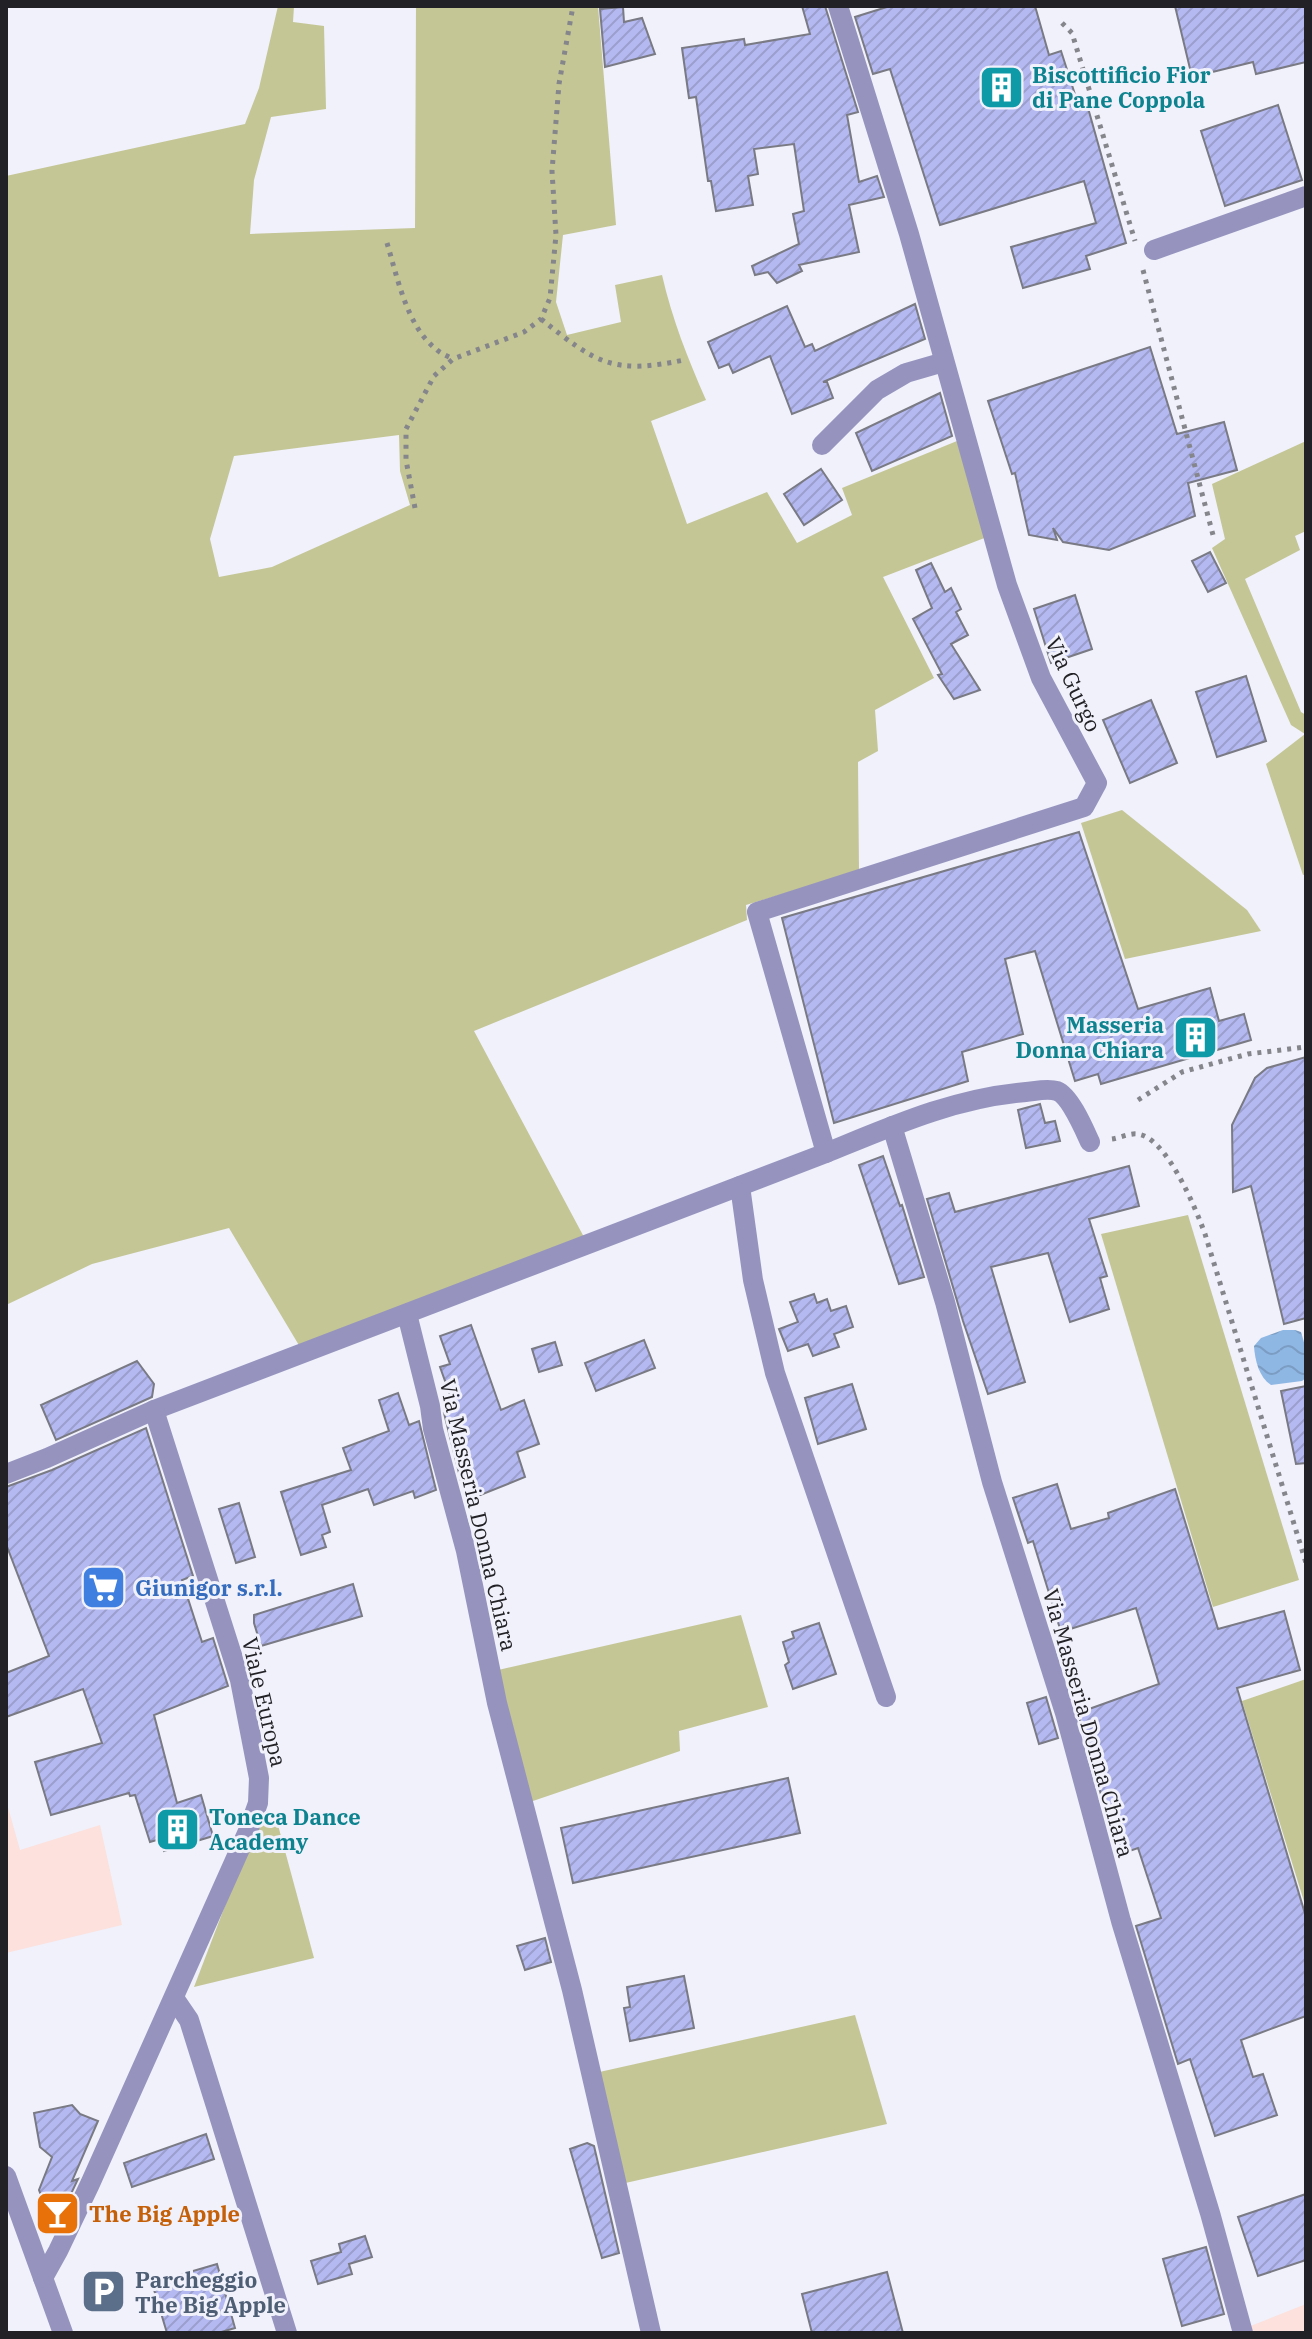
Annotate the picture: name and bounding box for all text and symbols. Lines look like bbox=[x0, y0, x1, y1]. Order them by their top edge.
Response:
place label: Biscottificio Fior di Pane Coppola bbox=[1032, 60, 1211, 114]
building icon: Biscottificio Fior di Pane Coppola bbox=[977, 63, 1025, 111]
street label: Via Gurgo bbox=[1039, 632, 1109, 736]
place label: Masseria Donna Chiara bbox=[1015, 1010, 1164, 1064]
building icon: Masseria Donna Chiara bbox=[1171, 1013, 1219, 1061]
street label: Via Masseria Donna Chiara bbox=[434, 1376, 524, 1654]
supermarket icon: Giunigor s.r.l. bbox=[80, 1563, 128, 1611]
place label: Giunigor s.r.l. bbox=[135, 1573, 283, 1602]
street label: Via Masseria Donna Chiara bbox=[1037, 1585, 1141, 1861]
street label: Viale Europa bbox=[236, 1634, 294, 1770]
place label: Toneca Dance Academy bbox=[209, 1802, 361, 1856]
building icon: Toneca Dance Academy bbox=[154, 1805, 202, 1853]
bar icon: The Big Apple bbox=[34, 2189, 82, 2237]
place label: The Big Apple bbox=[89, 2199, 240, 2228]
place label: Parcheggio The Big Apple bbox=[135, 2265, 286, 2319]
parking icon: Parcheggio The Big Apple bbox=[80, 2268, 128, 2316]

